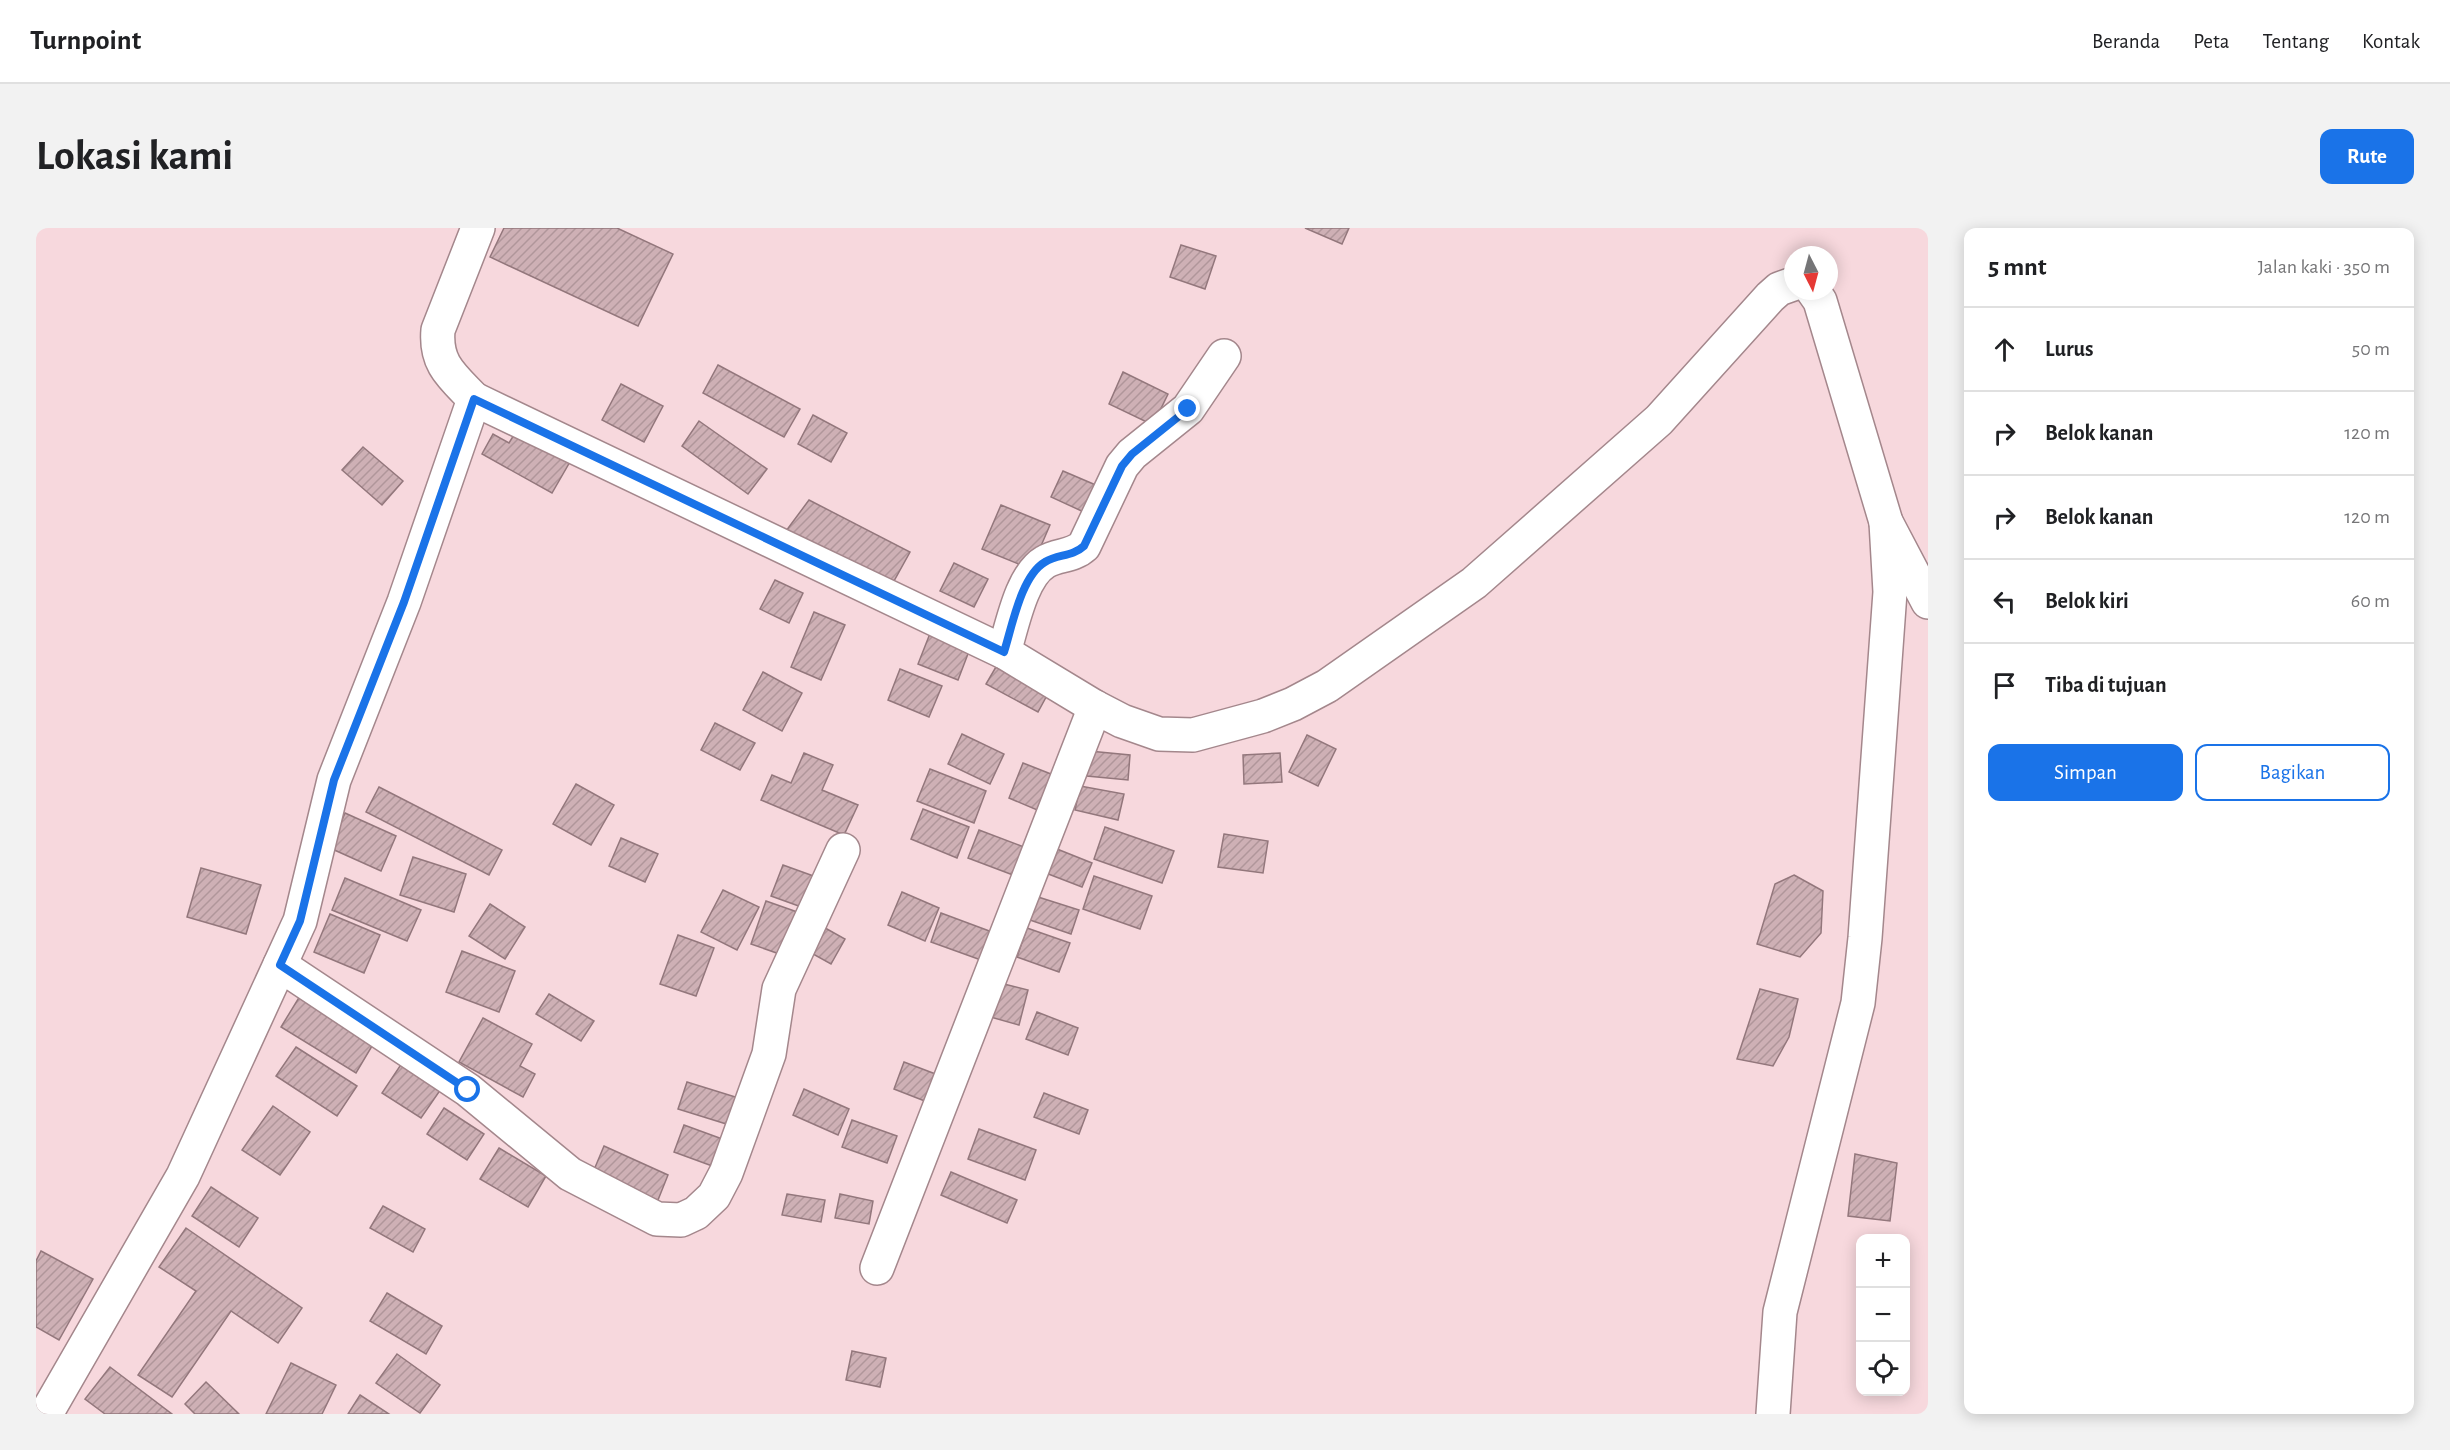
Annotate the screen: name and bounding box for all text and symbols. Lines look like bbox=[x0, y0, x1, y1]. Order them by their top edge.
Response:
text: Turnpoint bbox=[30, 27, 141, 55]
text: Beranda bbox=[2092, 31, 2160, 52]
text: Peta bbox=[2193, 31, 2229, 52]
text: Tentang bbox=[2262, 31, 2329, 52]
text: Kontak bbox=[2362, 31, 2420, 52]
button: Rute bbox=[2320, 129, 2414, 184]
text: Lokasi kami bbox=[36, 135, 233, 177]
north arrow bbox=[1784, 246, 1838, 300]
text: 5 mnt bbox=[1988, 254, 2047, 280]
text: Jalan kaki · 350 m bbox=[2258, 257, 2390, 277]
icon: ahead bbox=[1988, 333, 2021, 366]
text: Lurus bbox=[2045, 338, 2094, 360]
text: 50 m bbox=[2352, 339, 2390, 359]
route end bbox=[1174, 395, 1200, 421]
icon: right bbox=[1988, 417, 2021, 450]
text: Belok kanan bbox=[2045, 422, 2153, 444]
text: 120 m bbox=[2344, 423, 2390, 443]
icon: right bbox=[1988, 501, 2021, 534]
text: Belok kanan bbox=[2045, 506, 2153, 528]
text: 120 m bbox=[2344, 507, 2390, 527]
icon: left bbox=[1988, 585, 2021, 618]
text: Belok kiri bbox=[2045, 590, 2129, 612]
text: 60 m bbox=[2351, 591, 2390, 611]
icon: arrive bbox=[1988, 669, 2021, 702]
text: Tiba di tujuan bbox=[2045, 674, 2167, 696]
button: Simpan bbox=[1988, 744, 2183, 801]
button: Bagikan bbox=[2195, 744, 2390, 801]
route start bbox=[454, 1076, 480, 1102]
map controls bbox=[1856, 1234, 1910, 1396]
button: + bbox=[1856, 1234, 1910, 1288]
button: − bbox=[1856, 1288, 1910, 1342]
button: locate bbox=[1856, 1342, 1910, 1396]

